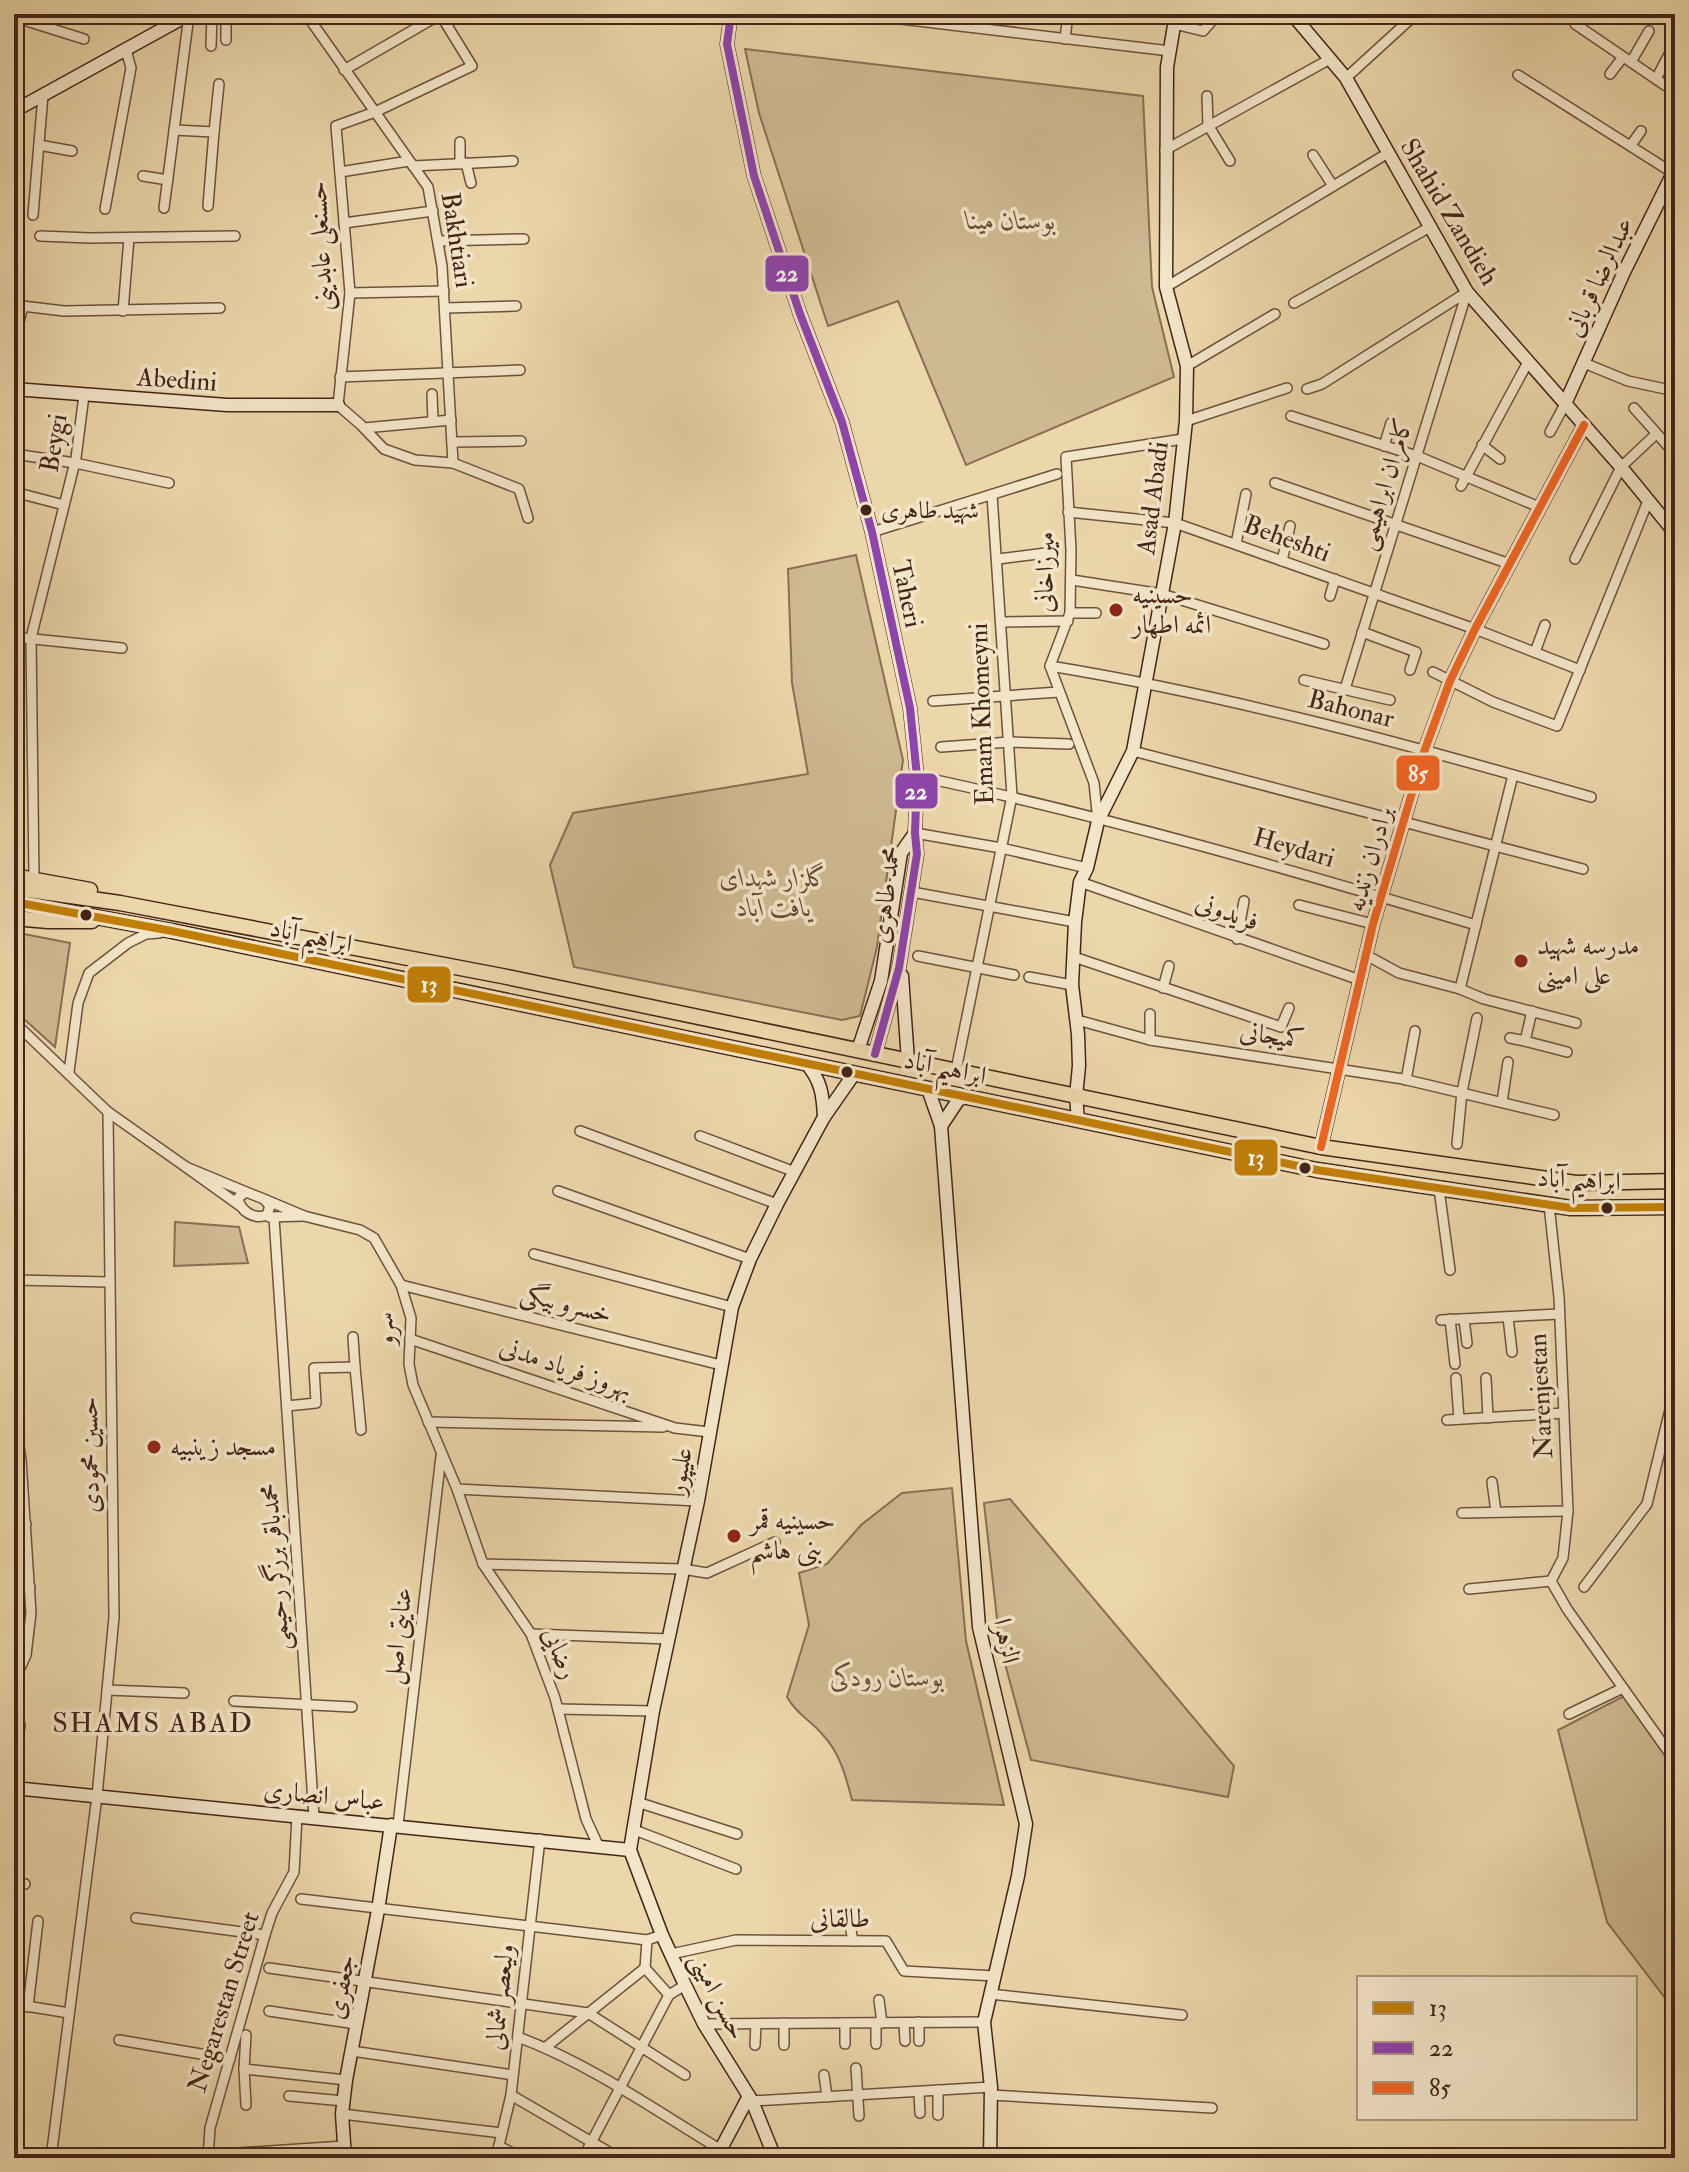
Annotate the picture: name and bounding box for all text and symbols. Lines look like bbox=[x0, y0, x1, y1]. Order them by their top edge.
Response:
street label: Shahid Zandieh bbox=[1393, 133, 1505, 291]
street label: حسنعلی عابدینی bbox=[302, 180, 342, 312]
street label: Bakhtiari bbox=[434, 190, 480, 290]
park label: بوستان مینا bbox=[964, 205, 1056, 237]
street label: عبدالرضا قربانی bbox=[1557, 212, 1641, 342]
line badge: 22 bbox=[764, 254, 810, 293]
text: 22 bbox=[776, 260, 798, 288]
street label: Abedini bbox=[135, 361, 218, 399]
street label: Beygi bbox=[34, 411, 74, 475]
street label: کامران ابراهیمی bbox=[1350, 414, 1421, 554]
street label: Asad Abadi bbox=[1130, 439, 1176, 558]
place label: شهید طاهری bbox=[881, 495, 979, 526]
marker: شهید طاهری bbox=[858, 502, 874, 518]
street label: Beheshti bbox=[1239, 509, 1335, 569]
street label: میرزاخانی bbox=[1028, 531, 1062, 613]
street label: Taheri bbox=[884, 557, 930, 631]
place label: حسینیه ائمه اطهار bbox=[1129, 579, 1211, 641]
marker: حسینیه ائمه اطهار bbox=[1107, 601, 1125, 619]
street label: Emam Khomeyni bbox=[963, 622, 1001, 806]
street label: Bahonar bbox=[1305, 683, 1398, 735]
line badge: 85 bbox=[1395, 754, 1441, 792]
text: 85 bbox=[1408, 760, 1428, 788]
line badge: 22 bbox=[894, 772, 939, 810]
text: 22 bbox=[905, 778, 927, 806]
street label: برادران زندیه bbox=[1340, 802, 1400, 915]
street label: Heydari bbox=[1250, 821, 1338, 875]
street label: محمد طاهری bbox=[864, 844, 908, 946]
park label: گلزار شهدای یافت آباد bbox=[719, 862, 829, 924]
street label: فریدونی bbox=[1191, 886, 1263, 938]
unlabelled marker bbox=[78, 907, 94, 923]
street label: ابراهیم آباد bbox=[265, 912, 355, 969]
place label: مدرسه شهید علی امینی bbox=[1537, 930, 1639, 994]
marker: مدرسه شهید علی امینی bbox=[1512, 952, 1530, 970]
line badge: 13 bbox=[406, 965, 452, 1004]
text: 13 bbox=[421, 971, 437, 999]
street label: کمیجانی bbox=[1237, 1015, 1307, 1057]
street label: ابراهیم آباد bbox=[899, 1044, 989, 1101]
unlabelled marker bbox=[839, 1064, 855, 1080]
line badge: 13 bbox=[1233, 1138, 1279, 1177]
text: 13 bbox=[1248, 1144, 1264, 1172]
unlabelled marker bbox=[1297, 1160, 1313, 1176]
street label: ابراهیم آباد bbox=[1536, 1162, 1622, 1207]
unlabelled marker bbox=[1599, 1200, 1615, 1216]
street label: خسرو بیگی bbox=[517, 1277, 615, 1332]
street label: سرو bbox=[368, 1311, 402, 1350]
street label: بهروز فریاد مدنی bbox=[495, 1330, 637, 1406]
street label: Narenjestan bbox=[1522, 1333, 1560, 1459]
street label: حسین محمودی bbox=[73, 1396, 107, 1514]
place label: مسجد زینبیه bbox=[170, 1431, 276, 1463]
marker: مسجد زینبیه bbox=[145, 1438, 163, 1456]
street label: علیپور bbox=[660, 1445, 701, 1500]
street label: محمدباقر برزگر رحیمی bbox=[251, 1482, 298, 1652]
place label: حسینیه قمر بنی هاشم bbox=[747, 1505, 835, 1576]
marker: حسینیه قمر بنی هاشم bbox=[725, 1527, 743, 1545]
street label: عنایتی اصل bbox=[376, 1586, 421, 1686]
street label: الزهرا bbox=[986, 1616, 1026, 1666]
street label: رضایی bbox=[535, 1622, 585, 1684]
park label: بوستان رودکی bbox=[830, 1661, 944, 1694]
district label: SHAMS ABAD bbox=[52, 1706, 254, 1741]
street label: عباس انصاری bbox=[262, 1774, 386, 1818]
street label: طالقانی bbox=[810, 1903, 870, 1935]
street label: Negarestan Street bbox=[181, 1908, 267, 2096]
street label: ولیعصر شمالی bbox=[479, 1942, 521, 2052]
street label: حسن امینی bbox=[681, 1947, 754, 2046]
street label: جعفری bbox=[319, 1952, 363, 2022]
legend bbox=[1357, 1976, 1637, 2120]
text: 13 bbox=[1429, 1993, 1447, 2024]
text: 22 bbox=[1429, 2033, 1453, 2064]
text: 85 bbox=[1429, 2073, 1451, 2104]

